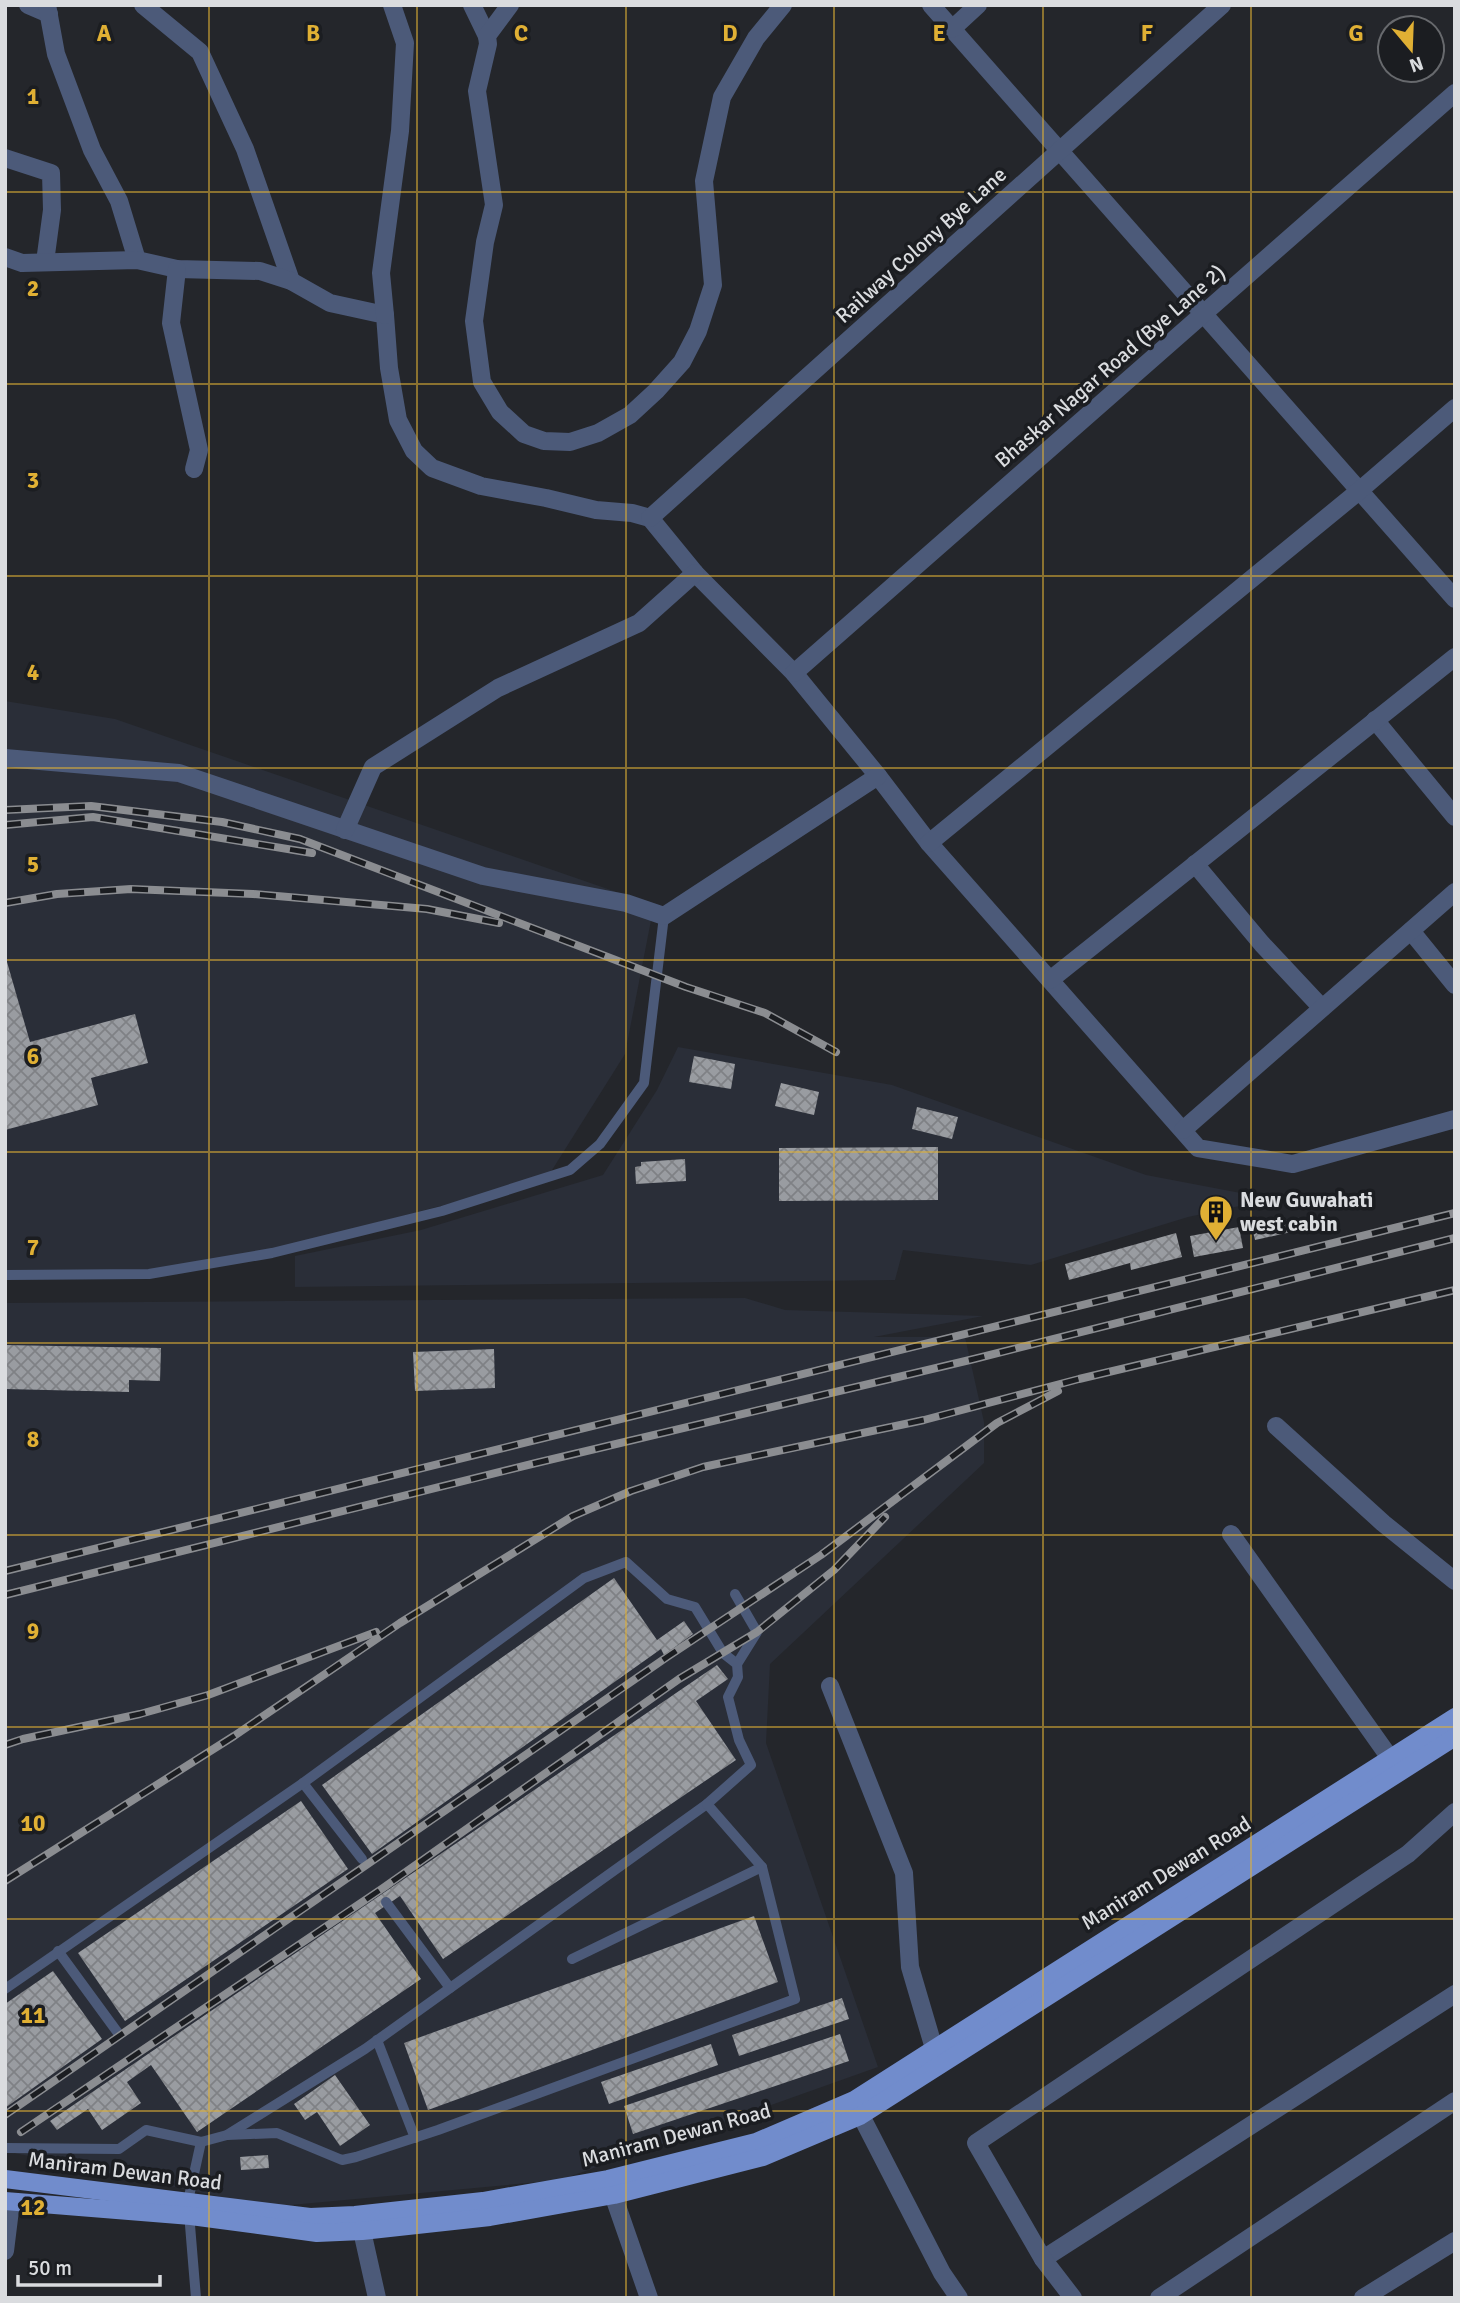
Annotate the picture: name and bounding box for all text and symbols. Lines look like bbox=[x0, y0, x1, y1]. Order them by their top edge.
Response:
north arrow bbox=[1376, 14, 1446, 84]
text: A bbox=[97, 19, 112, 48]
text: B bbox=[306, 19, 320, 48]
text: C bbox=[514, 19, 528, 48]
text: D bbox=[722, 19, 738, 48]
text: E bbox=[932, 19, 946, 48]
text: F bbox=[1141, 19, 1153, 48]
text: G bbox=[1348, 19, 1364, 48]
text: N bbox=[1406, 51, 1426, 78]
text: 1 bbox=[27, 82, 39, 111]
street label: Railway Colony Bye Lane bbox=[830, 161, 1012, 329]
street label: Bhaskar Nagar Road (Bye Lane 2) bbox=[990, 259, 1230, 473]
text: 2 bbox=[27, 274, 39, 303]
text: 3 bbox=[27, 466, 39, 495]
text: 4 bbox=[27, 658, 39, 687]
text: 5 bbox=[27, 850, 39, 879]
text: 6 bbox=[27, 1042, 39, 1071]
place label: New Guwahati west cabin bbox=[1240, 1187, 1373, 1237]
building icon: New Guwahati west cabin bbox=[1197, 1193, 1235, 1242]
text: 7 bbox=[27, 1233, 39, 1262]
text: 8 bbox=[27, 1425, 39, 1454]
text: 9 bbox=[27, 1617, 39, 1646]
text: 10 bbox=[21, 1809, 45, 1838]
street label: Maniram Dewan Road bbox=[1076, 1810, 1256, 1936]
text: 11 bbox=[21, 2001, 45, 2030]
street label: Maniram Dewan Road bbox=[579, 2097, 773, 2173]
street label: Maniram Dewan Road bbox=[27, 2146, 223, 2196]
text: 12 bbox=[21, 2193, 45, 2222]
scale bar bbox=[18, 2244, 159, 2288]
text: 50 m bbox=[28, 2255, 72, 2281]

